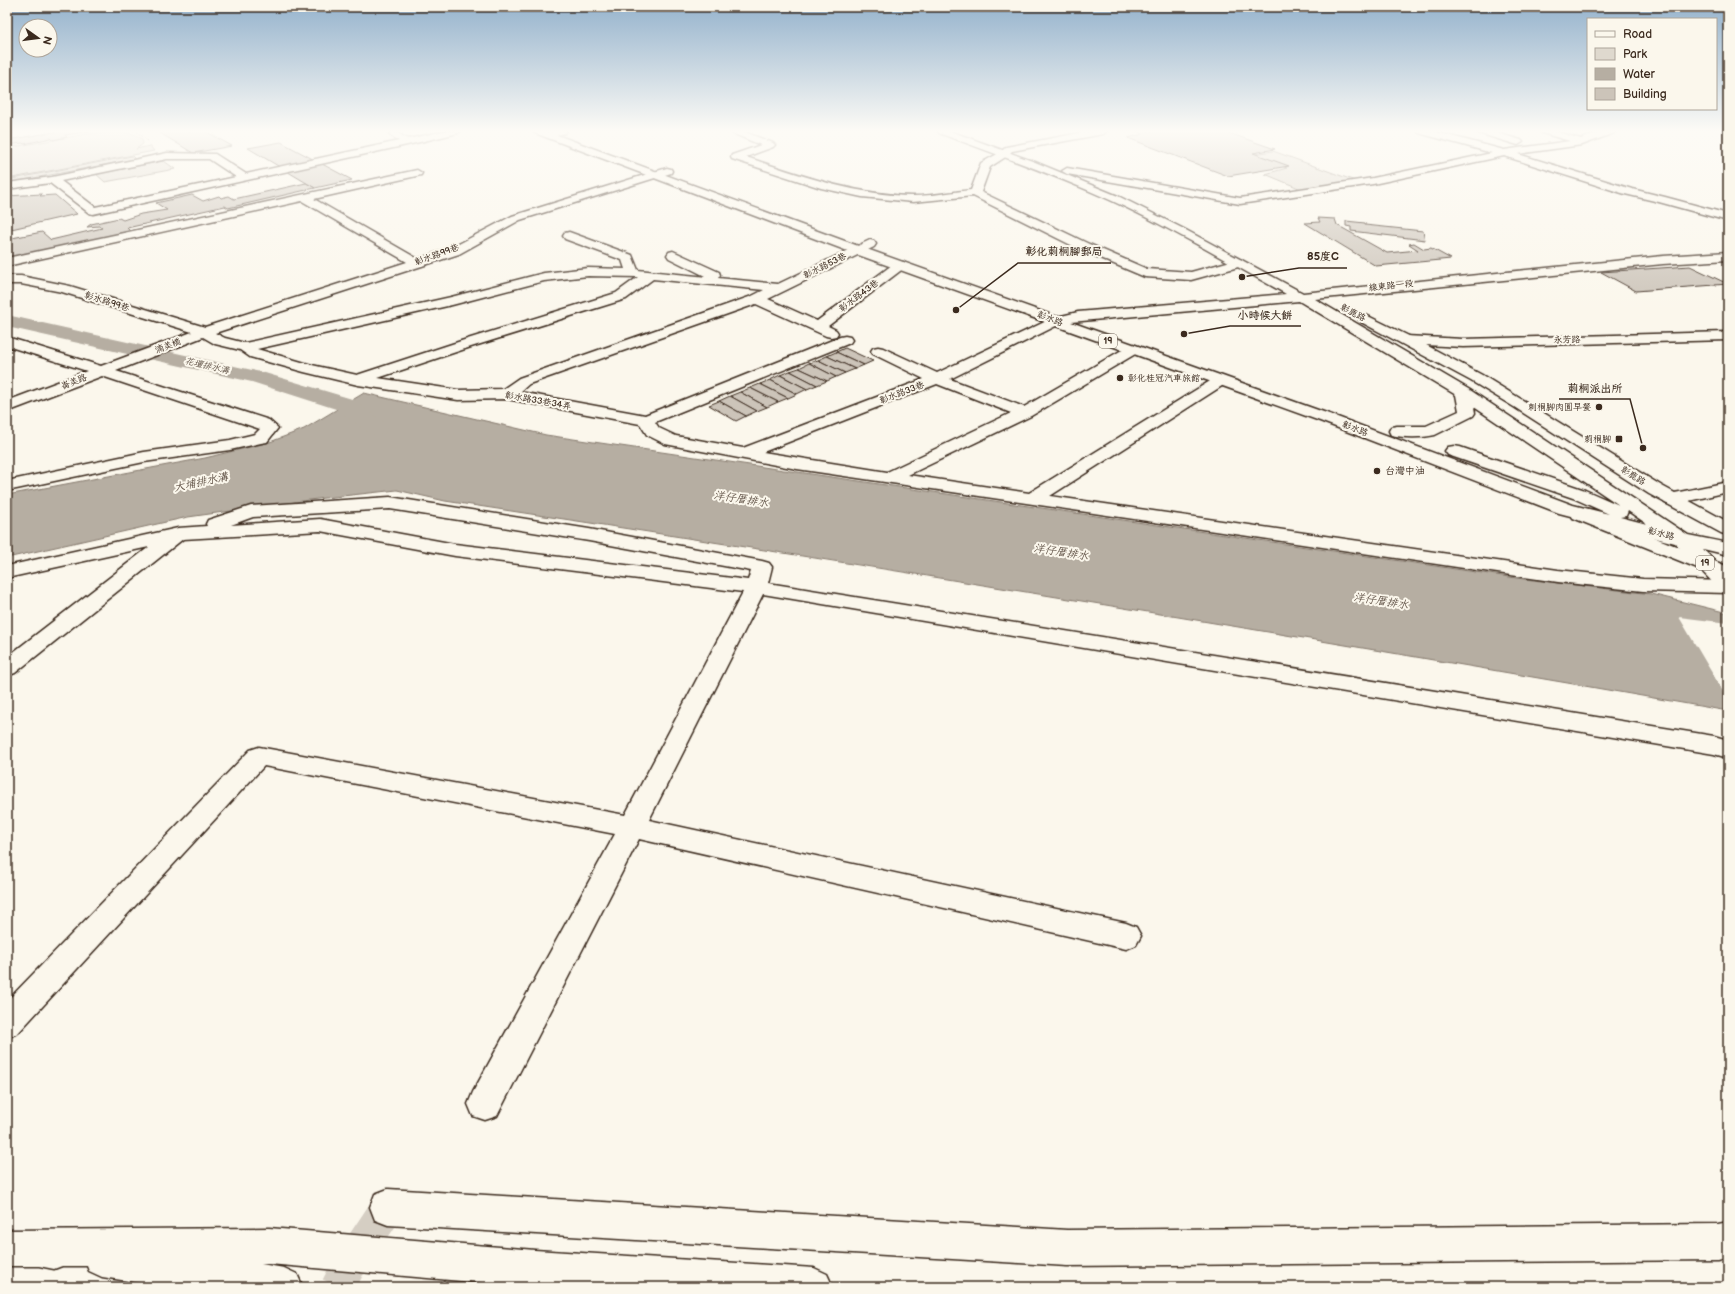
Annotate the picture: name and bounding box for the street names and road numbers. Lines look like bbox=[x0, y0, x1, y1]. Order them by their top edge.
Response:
street label: 彰水路99巷 bbox=[413, 242, 461, 268]
street label: 彰水路53巷 bbox=[802, 250, 848, 282]
street label: 彰水路43巷 bbox=[837, 277, 881, 315]
street label: 線東路一段 bbox=[1368, 278, 1414, 294]
street label: 彰水路99巷 bbox=[83, 290, 131, 314]
street label: 彰鹿路 bbox=[1338, 302, 1368, 324]
street label: 彰水路 bbox=[1035, 309, 1065, 329]
road number: 19 bbox=[1099, 334, 1117, 348]
street label: 永芳路 bbox=[1553, 334, 1581, 346]
street label: 湳美橋 bbox=[153, 336, 183, 356]
street label: 崙美路 bbox=[59, 372, 89, 392]
street label: 彰水路33巷 bbox=[878, 379, 926, 407]
street label: 彰水路33巷34弄 bbox=[504, 390, 572, 412]
street label: 彰水路 bbox=[1340, 419, 1370, 439]
street label: 彰鹿路 bbox=[1619, 464, 1647, 488]
street label: 彰水路 bbox=[1647, 525, 1675, 543]
road number: 19 bbox=[1696, 556, 1714, 570]

